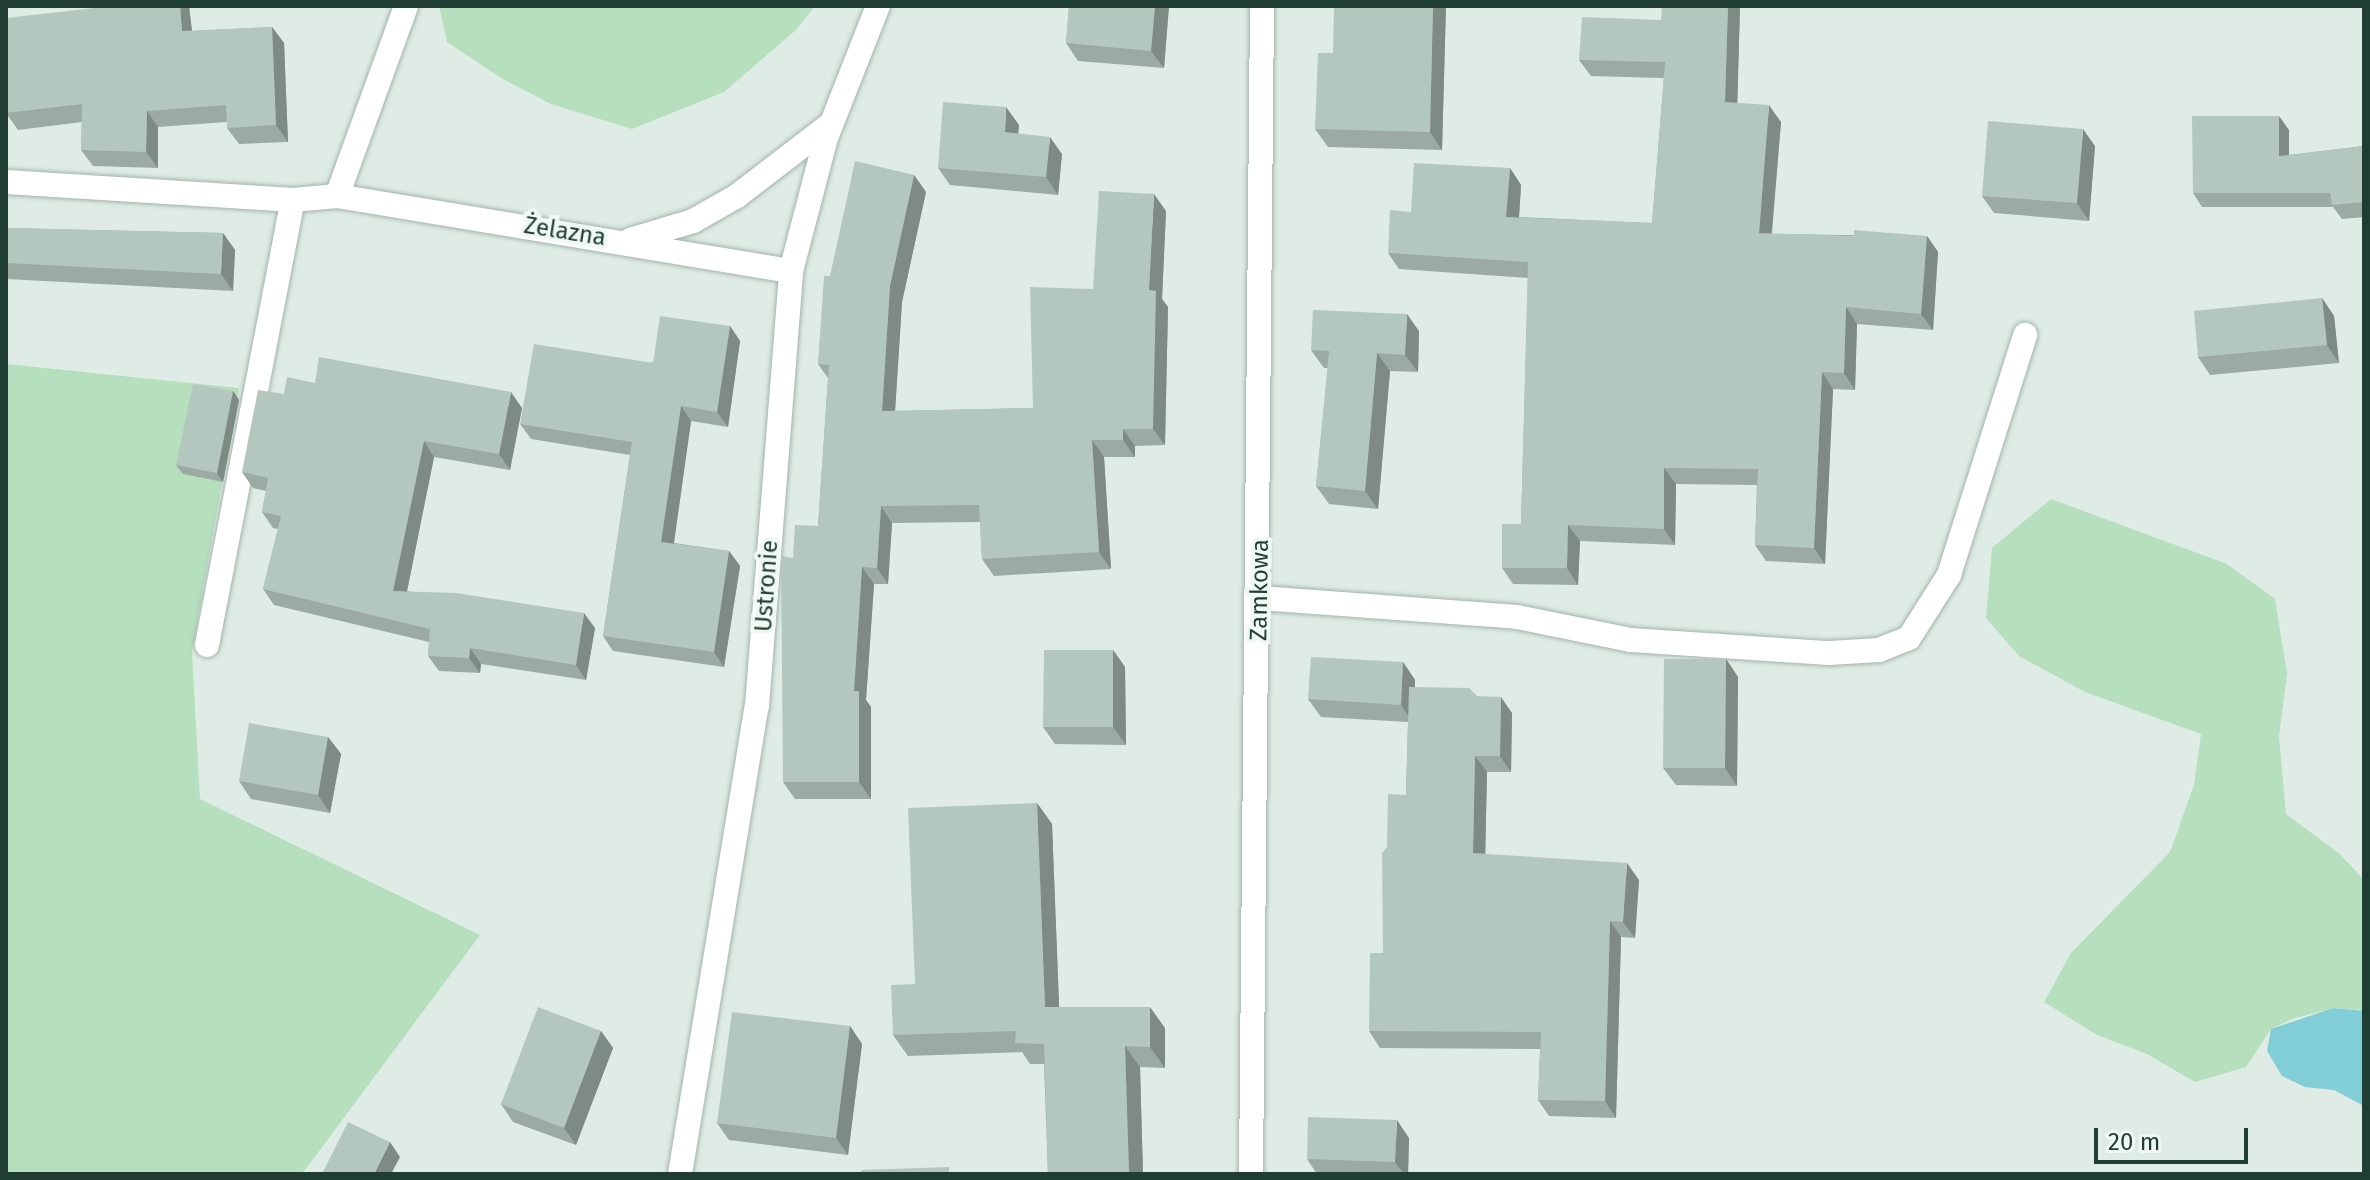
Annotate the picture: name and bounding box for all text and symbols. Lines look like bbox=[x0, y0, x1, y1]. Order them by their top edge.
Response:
street label: Żelazna bbox=[522, 211, 608, 253]
street label: Ustronie bbox=[749, 539, 785, 633]
street label: Zamkowa bbox=[1245, 539, 1275, 641]
scale bar bbox=[2098, 1112, 2252, 1162]
text: 20 m bbox=[2108, 1128, 2160, 1156]

